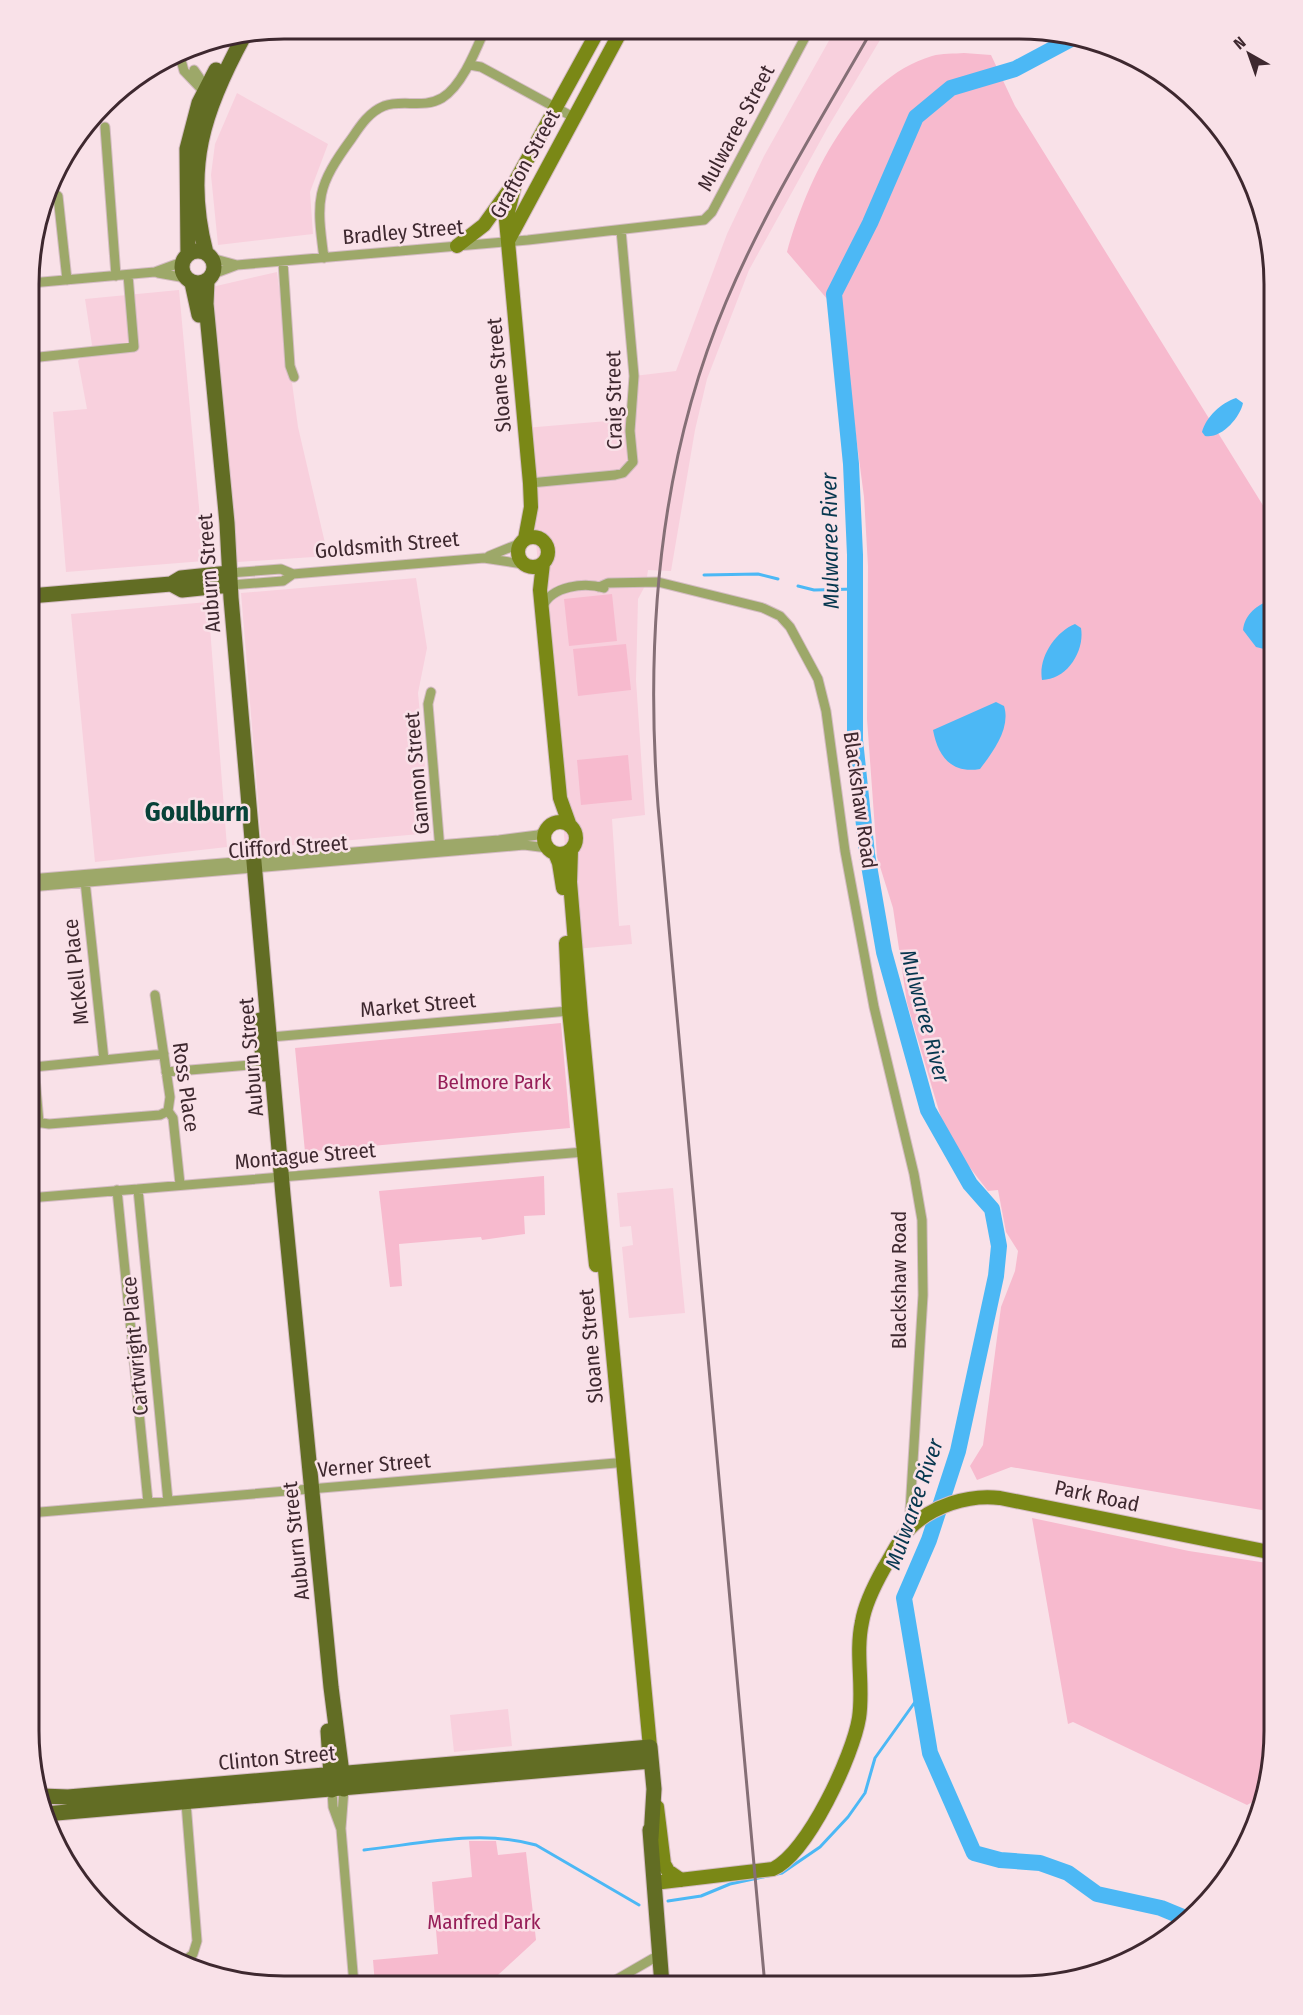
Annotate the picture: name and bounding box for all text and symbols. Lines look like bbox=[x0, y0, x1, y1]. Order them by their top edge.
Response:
north arrow bbox=[1219, 24, 1279, 84]
text: N bbox=[1230, 33, 1249, 53]
street label: Mulwaree Street bbox=[692, 60, 780, 196]
street label: Grafton Street bbox=[484, 105, 566, 223]
street label: Bradley Street bbox=[341, 214, 465, 250]
street label: Sloane Street bbox=[481, 316, 517, 433]
street label: Craig Street bbox=[600, 350, 628, 450]
water label: Mulwaree River bbox=[815, 471, 845, 609]
street label: Auburn Street bbox=[192, 513, 226, 633]
street label: Goldsmith Street bbox=[314, 526, 460, 564]
street label: Gannon Street bbox=[399, 710, 435, 835]
street label: Blackshaw Road bbox=[838, 730, 882, 870]
district label: Goulburn bbox=[145, 796, 249, 828]
street label: Clifford Street bbox=[227, 830, 349, 864]
street label: McKell Place bbox=[57, 918, 95, 1026]
water label: Mulwaree River bbox=[894, 947, 956, 1087]
street label: Market Street bbox=[359, 987, 477, 1023]
street label: Auburn Street bbox=[233, 996, 269, 1117]
street label: Ross Place bbox=[167, 1040, 205, 1134]
park label: Belmore Park bbox=[437, 1069, 551, 1095]
street label: Montague Street bbox=[233, 1137, 377, 1175]
street label: Blackshaw Road bbox=[886, 1211, 912, 1349]
street label: Cartwright Place bbox=[116, 1275, 154, 1417]
street label: Sloane Street bbox=[573, 1287, 609, 1404]
water label: Mulwaree River bbox=[879, 1434, 949, 1573]
street label: Verner Street bbox=[316, 1447, 432, 1483]
street label: Park Road bbox=[1052, 1474, 1142, 1518]
street label: Auburn Street bbox=[277, 1480, 315, 1602]
street label: Clinton Street bbox=[217, 1740, 337, 1776]
park label: Manfred Park bbox=[427, 1909, 541, 1935]

